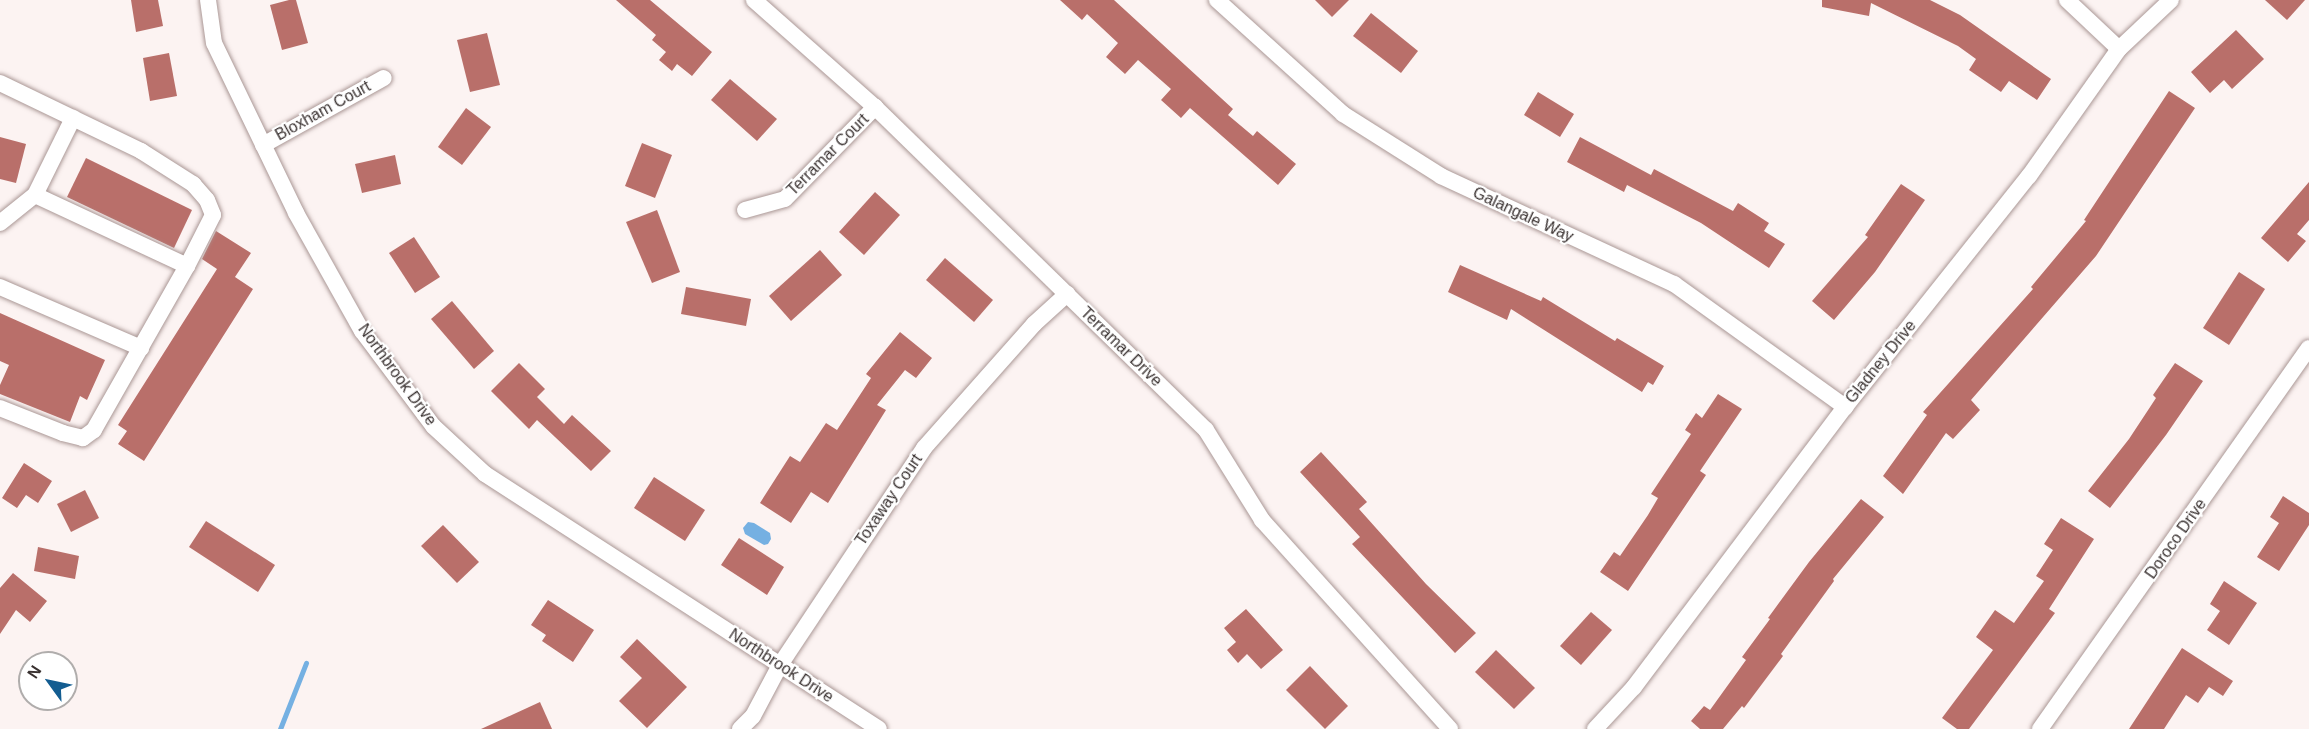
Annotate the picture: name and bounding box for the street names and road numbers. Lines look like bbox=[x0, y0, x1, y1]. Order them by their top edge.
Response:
street label: Bloxham Court bbox=[272, 77, 374, 145]
street label: Terramar Court bbox=[783, 110, 873, 200]
street label: Galangale Way bbox=[1470, 183, 1576, 247]
street label: Terramar Drive bbox=[1076, 303, 1166, 391]
street label: Gladney Drive bbox=[1842, 317, 1920, 407]
street label: Northbrook Drive bbox=[354, 320, 440, 430]
street label: Toxaway Court bbox=[851, 451, 927, 549]
street label: Doroco Drive bbox=[2141, 495, 2211, 583]
street label: Northbrook Drive bbox=[725, 625, 837, 707]

